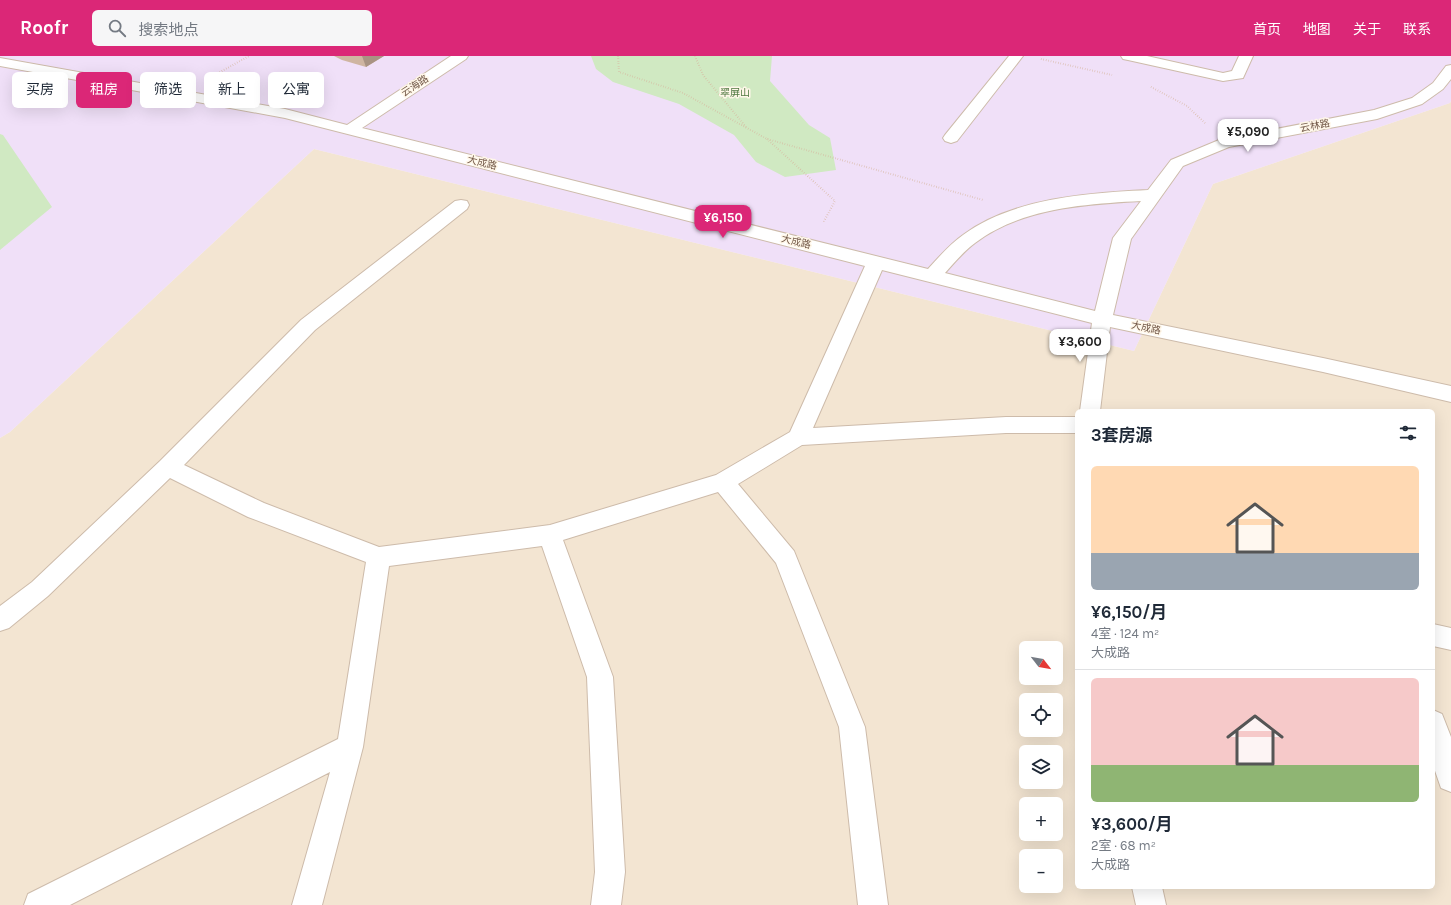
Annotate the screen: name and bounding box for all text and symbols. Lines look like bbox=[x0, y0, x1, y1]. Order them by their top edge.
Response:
search box bbox=[92, 10, 372, 46]
text: Roofr bbox=[20, 17, 68, 39]
icon: search bbox=[106, 17, 128, 39]
text: 搜索地点 bbox=[138, 21, 198, 39]
text: 首页 bbox=[1253, 21, 1281, 38]
text: 地图 bbox=[1303, 21, 1331, 38]
text: 关于 bbox=[1353, 21, 1381, 38]
text: 联系 bbox=[1403, 21, 1431, 38]
chip: 买房 bbox=[12, 72, 68, 108]
chip: 租房 bbox=[76, 72, 132, 108]
chip: 筛选 bbox=[140, 72, 196, 108]
chip: 新上 bbox=[204, 72, 260, 108]
chip: 公寓 bbox=[268, 72, 324, 108]
street label: 云海路 bbox=[399, 73, 431, 99]
park label: 翠屏山 bbox=[720, 87, 750, 99]
street label: 云林路 bbox=[1299, 117, 1331, 135]
pin: ¥5,090 bbox=[1215, 119, 1281, 153]
text: ¥5,090 bbox=[1227, 124, 1269, 139]
street label: 大成路 bbox=[466, 154, 498, 172]
pin: ¥6,150 bbox=[690, 205, 756, 239]
text: ¥6,150 bbox=[703, 210, 743, 225]
street label: 大成路 bbox=[780, 233, 812, 251]
street label: 大成路 bbox=[1130, 319, 1162, 337]
pin: ¥3,600 bbox=[1047, 329, 1113, 363]
text: ¥3,600 bbox=[1058, 334, 1102, 349]
icon: filters bbox=[1397, 422, 1419, 444]
text: 3套房源 bbox=[1091, 425, 1153, 445]
icon: home bbox=[1219, 492, 1291, 564]
text: ¥6,150/月 bbox=[1091, 602, 1167, 622]
text: 4室 · 124 m² bbox=[1091, 626, 1159, 641]
north arrow bbox=[1019, 641, 1063, 685]
map controls bbox=[1019, 641, 1063, 893]
text: 大成路 bbox=[1091, 645, 1130, 660]
button: locate bbox=[1019, 693, 1063, 737]
icon: home bbox=[1219, 704, 1291, 776]
button: layers bbox=[1019, 745, 1063, 789]
button: + bbox=[1019, 797, 1063, 841]
text: ¥3,600/月 bbox=[1091, 814, 1173, 834]
text: 2室 · 68 m² bbox=[1091, 838, 1156, 853]
button: − bbox=[1019, 849, 1063, 893]
text: 大成路 bbox=[1091, 857, 1130, 872]

